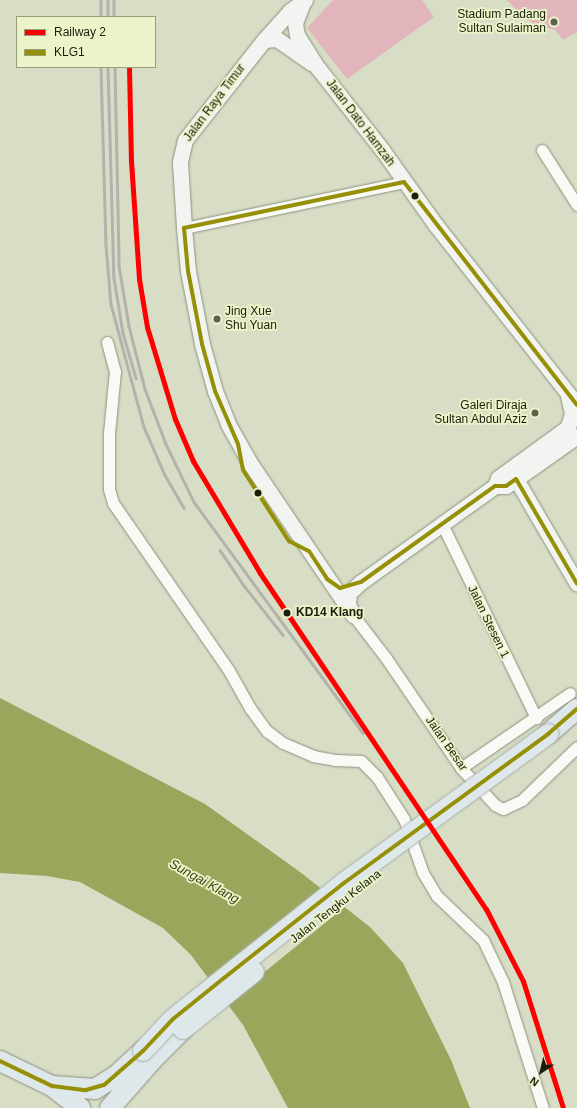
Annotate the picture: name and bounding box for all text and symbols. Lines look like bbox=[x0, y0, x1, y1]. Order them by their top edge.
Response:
place label: Stadium Padang Sultan Sulaiman bbox=[457, 8, 546, 36]
legend bbox=[16, 16, 156, 68]
marker: Stadium Padang Sultan Sulaiman bbox=[549, 17, 559, 27]
text: Railway 2 bbox=[54, 25, 106, 39]
text: KLG1 bbox=[54, 45, 85, 59]
street label: Jalan Raya Timur bbox=[181, 61, 249, 145]
street label: Jalan Dato Hamzah bbox=[323, 77, 397, 169]
unlabelled marker bbox=[410, 191, 420, 201]
place label: Jing Xue Shu Yuan bbox=[225, 305, 277, 333]
marker: Jing Xue Shu Yuan bbox=[212, 314, 222, 324]
place label: Galeri Diraja Sultan Abdul Aziz bbox=[433, 399, 527, 427]
marker: Galeri Diraja Sultan Abdul Aziz bbox=[530, 408, 540, 418]
unlabelled marker bbox=[253, 488, 263, 498]
street label: Jalan Stesen 1 bbox=[464, 583, 512, 661]
marker: KD14 Klang bbox=[280, 606, 294, 620]
place label: KD14 Klang bbox=[296, 606, 363, 620]
street label: Jalan Besar bbox=[422, 714, 470, 774]
water label: Sungai Klang bbox=[166, 856, 242, 908]
street label: Jalan Tengku Kelana bbox=[288, 867, 384, 947]
north arrow bbox=[521, 1052, 561, 1092]
text: N bbox=[527, 1075, 541, 1089]

